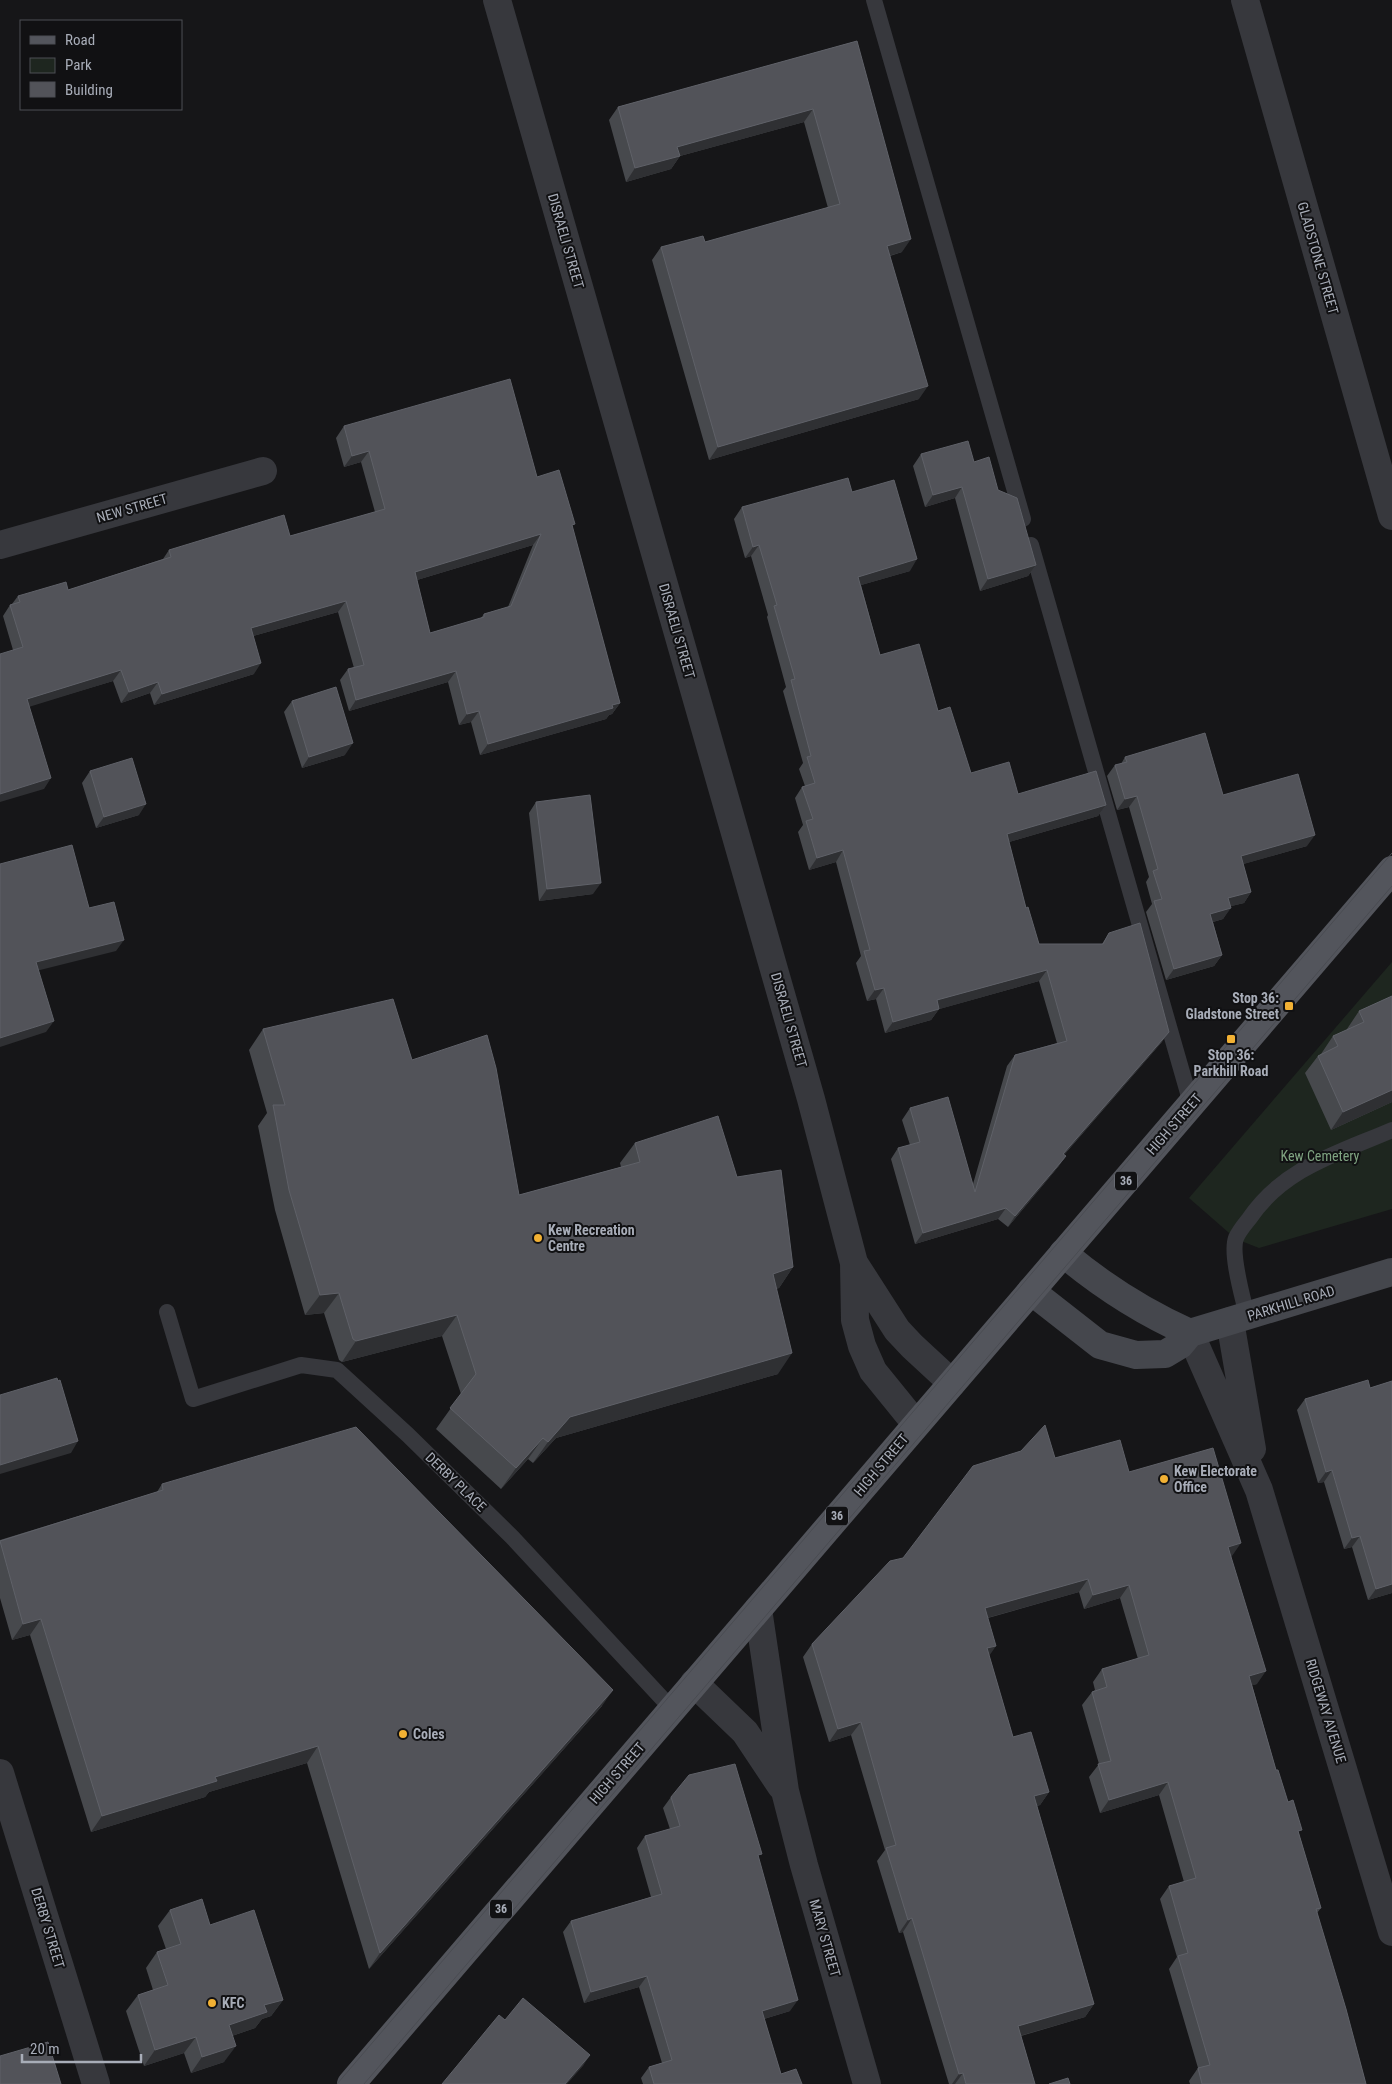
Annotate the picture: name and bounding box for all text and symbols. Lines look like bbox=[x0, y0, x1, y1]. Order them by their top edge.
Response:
legend bbox=[20, 20, 182, 110]
text: Road bbox=[65, 31, 95, 49]
text: Park bbox=[65, 56, 92, 74]
text: Building bbox=[65, 81, 113, 99]
street label: DISRAELI STREET bbox=[545, 192, 587, 290]
street label: GLADSTONE STREET bbox=[1294, 200, 1342, 316]
street label: NEW STREET bbox=[95, 490, 169, 526]
street label: DISRAELI STREET bbox=[656, 582, 698, 680]
street label: DISRAELI STREET bbox=[768, 971, 810, 1069]
place label: Stop 36: Gladstone Street bbox=[1185, 990, 1279, 1022]
marker: Stop 36: Gladstone Street bbox=[1283, 1000, 1295, 1012]
marker: Stop 36: Parkhill Road bbox=[1225, 1033, 1237, 1045]
place label: Stop 36: Parkhill Road bbox=[1194, 1047, 1268, 1079]
street label: HIGH STREET bbox=[1143, 1090, 1205, 1158]
park label: Kew Cemetery bbox=[1281, 1148, 1360, 1164]
road number: 36 bbox=[1115, 1172, 1137, 1190]
place label: Kew Recreation Centre bbox=[548, 1222, 635, 1254]
marker: Kew Recreation Centre bbox=[532, 1232, 544, 1244]
street label: PARKHILL ROAD bbox=[1245, 1282, 1337, 1324]
street label: HIGH STREET bbox=[851, 1431, 911, 1499]
street label: DERBY PLACE bbox=[423, 1449, 490, 1515]
place label: Kew Electorate Office bbox=[1174, 1463, 1257, 1495]
marker: Kew Electorate Office bbox=[1158, 1473, 1170, 1485]
road number: 36 bbox=[826, 1506, 848, 1525]
street label: RIDGEWAY AVENUE bbox=[1303, 1657, 1349, 1765]
place label: Coles bbox=[413, 1726, 445, 1742]
marker: Coles bbox=[397, 1728, 409, 1740]
street label: HIGH STREET bbox=[586, 1739, 648, 1807]
street label: DERBY STREET bbox=[28, 1886, 68, 1970]
street label: MARY STREET bbox=[806, 1897, 844, 1979]
road number: 36 bbox=[490, 1900, 512, 1918]
place label: KFC bbox=[222, 1995, 244, 2011]
marker: KFC bbox=[206, 1997, 218, 2009]
scale bar bbox=[22, 2032, 141, 2064]
text: 20 m bbox=[30, 2040, 60, 2058]

